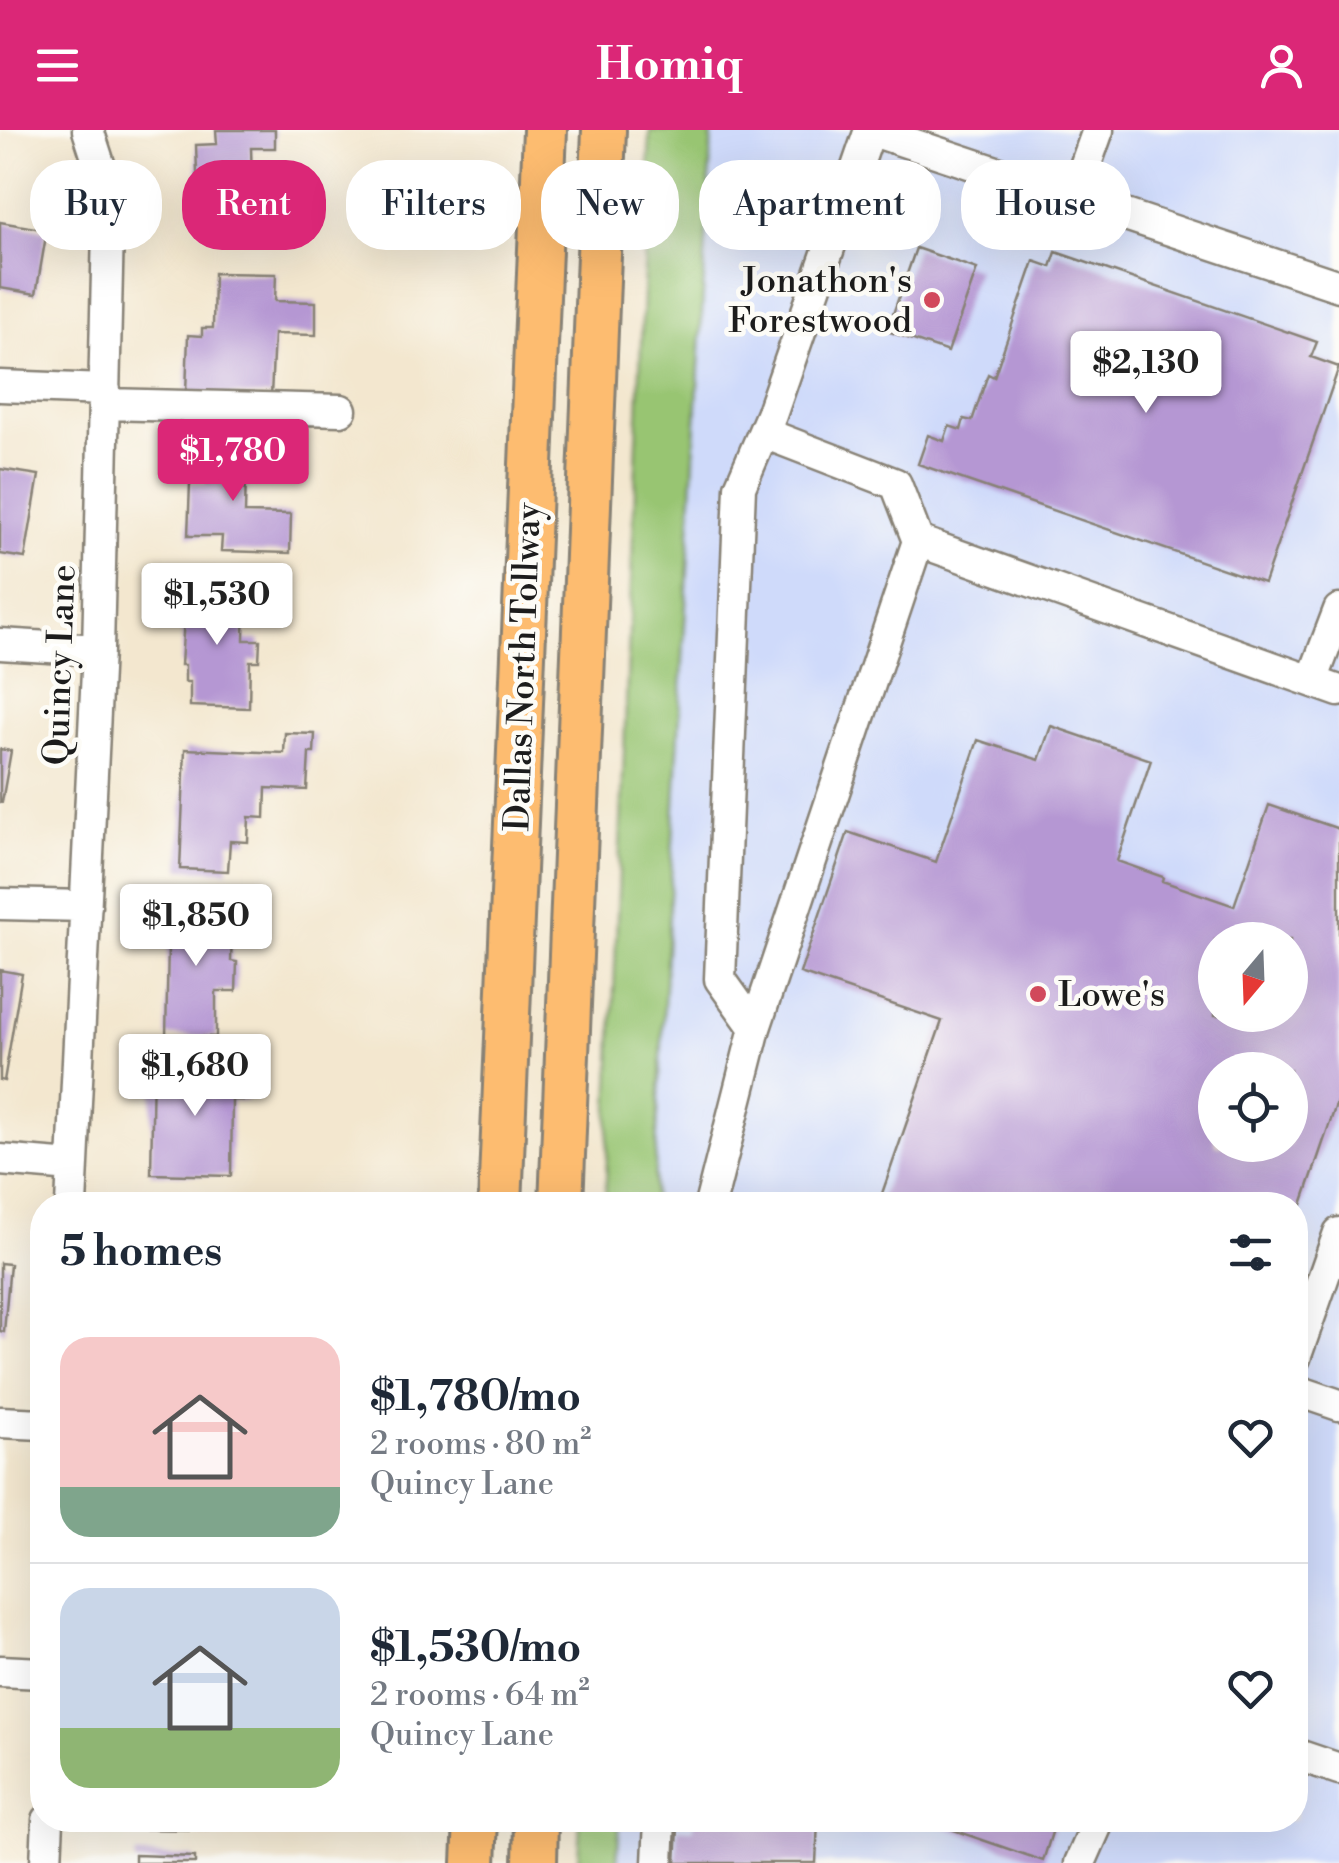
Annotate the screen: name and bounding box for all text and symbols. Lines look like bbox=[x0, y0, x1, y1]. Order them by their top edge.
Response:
text: Homiq bbox=[596, 37, 743, 94]
icon: menu bbox=[30, 38, 85, 93]
icon: person bbox=[1254, 38, 1309, 93]
chip: Buy bbox=[30, 160, 162, 250]
chip: Rent bbox=[182, 160, 326, 250]
chip: Filters bbox=[346, 160, 521, 250]
chip: New bbox=[541, 160, 679, 250]
chip: Apartment bbox=[699, 160, 941, 250]
chip: House bbox=[961, 160, 1131, 250]
place label: Jonathon's Forestwood bbox=[728, 260, 912, 343]
marker: Jonathon's Forestwood bbox=[921, 289, 943, 311]
pin: $2,130 bbox=[1065, 331, 1227, 416]
text: $2,130 bbox=[1092, 343, 1200, 383]
pin: $1,780 bbox=[152, 419, 314, 504]
text: $1,780 bbox=[180, 431, 286, 471]
street label: Dallas North Tollway bbox=[496, 501, 551, 832]
pin: $1,530 bbox=[136, 563, 298, 648]
street label: Quincy Lane bbox=[36, 564, 85, 766]
text: $1,530 bbox=[164, 575, 270, 615]
pin: $1,850 bbox=[115, 884, 277, 969]
text: $1,850 bbox=[142, 896, 250, 936]
north arrow bbox=[1198, 922, 1308, 1032]
map controls bbox=[1198, 922, 1308, 1162]
place label: Lowe's bbox=[1058, 974, 1165, 1017]
marker: Lowe's bbox=[1027, 983, 1049, 1005]
pin: $1,680 bbox=[114, 1034, 276, 1119]
text: $1,680 bbox=[141, 1046, 249, 1086]
button: locate bbox=[1198, 1052, 1308, 1162]
icon: filters bbox=[1223, 1225, 1278, 1280]
text: 5 homes bbox=[60, 1226, 222, 1279]
text: $1,780/mo bbox=[370, 1371, 581, 1424]
icon: home bbox=[140, 1377, 260, 1497]
icon: heart bbox=[1223, 1410, 1278, 1465]
text: 2 rooms · 80 m² bbox=[370, 1424, 591, 1464]
text: Quincy Lane bbox=[370, 1464, 554, 1504]
text: $1,530/mo bbox=[370, 1622, 581, 1675]
icon: home bbox=[140, 1628, 260, 1748]
icon: heart bbox=[1223, 1661, 1278, 1716]
text: 2 rooms · 64 m² bbox=[370, 1675, 590, 1715]
text: Quincy Lane bbox=[370, 1715, 554, 1755]

